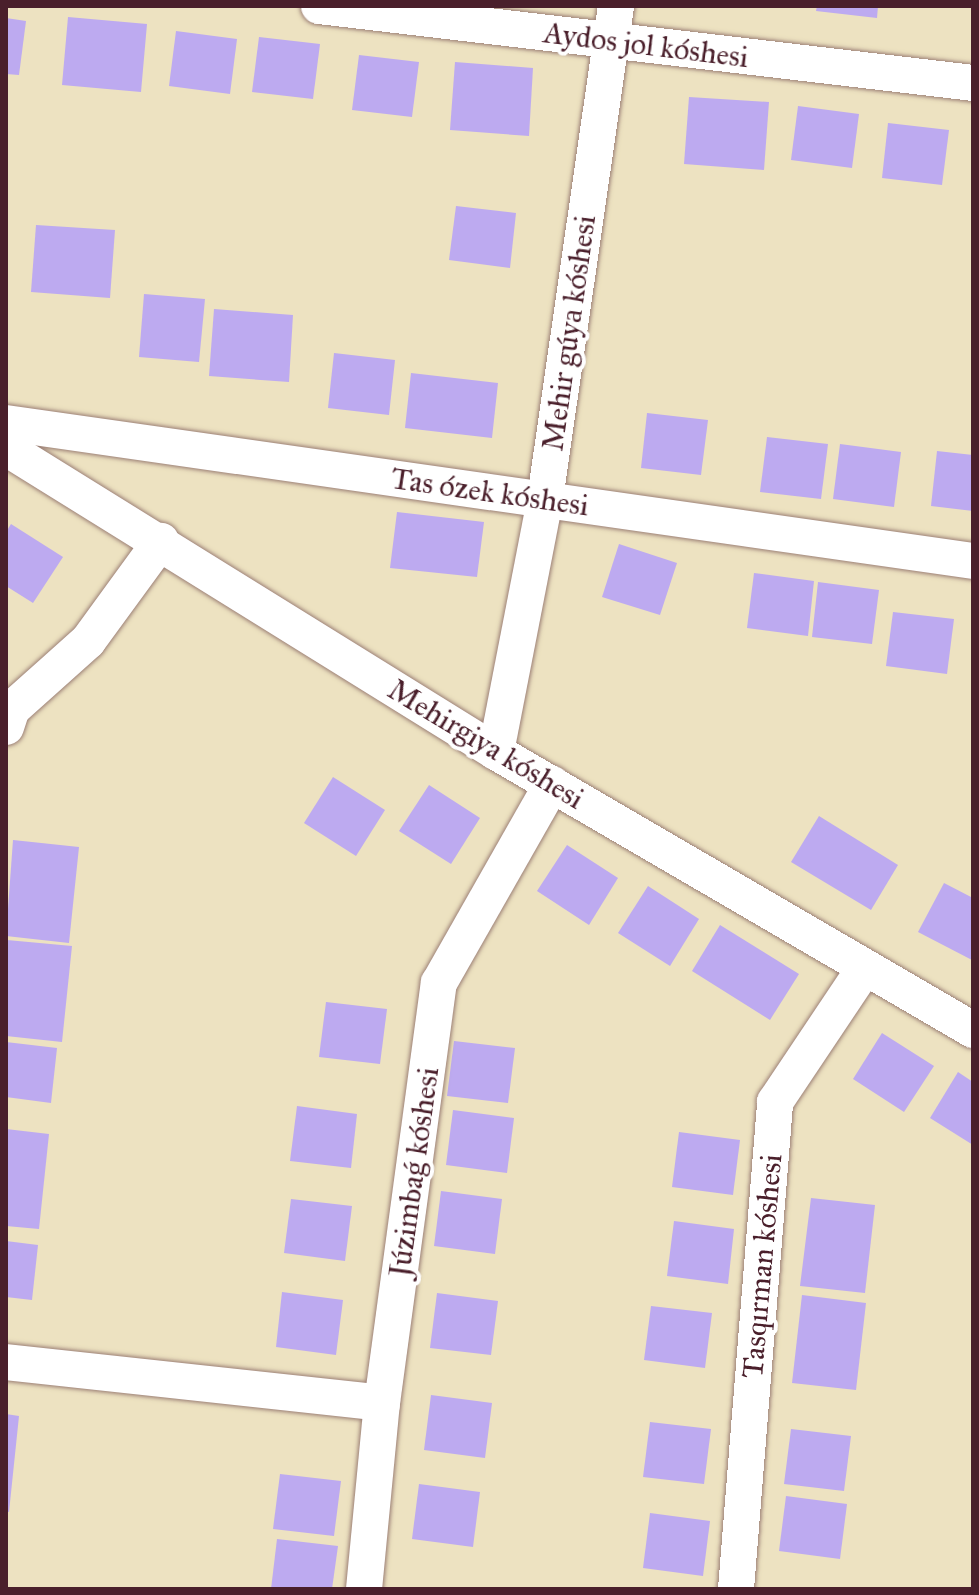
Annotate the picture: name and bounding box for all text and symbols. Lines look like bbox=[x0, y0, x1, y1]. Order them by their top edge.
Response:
street label: Aydos jol kóshesi bbox=[542, 15, 750, 75]
street label: Mehir gúyа kóshesi bbox=[535, 213, 603, 453]
street label: Tas ózek kóshesi bbox=[389, 460, 591, 524]
street label: Mehirgiya kóshesi bbox=[381, 671, 591, 817]
street label: Júzimbaǵ kóshesi bbox=[381, 1065, 447, 1279]
street label: Tasqırman kóshesi bbox=[734, 1152, 790, 1380]

